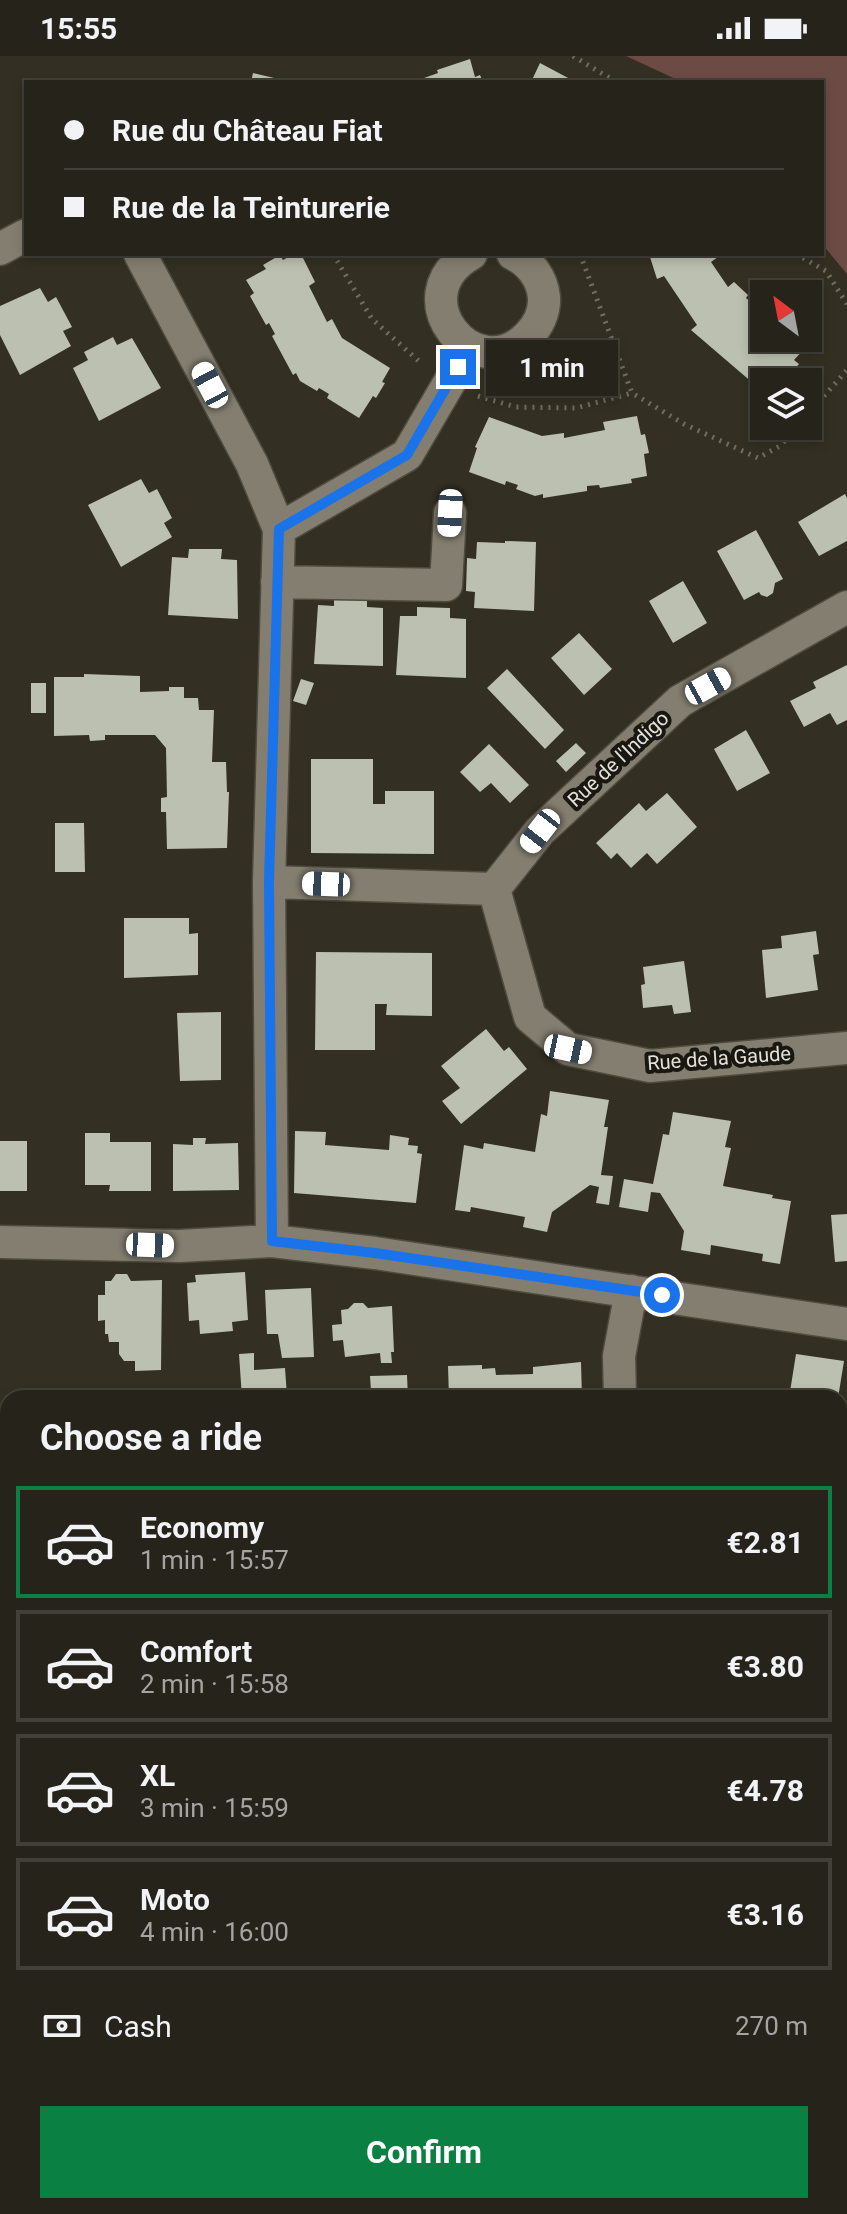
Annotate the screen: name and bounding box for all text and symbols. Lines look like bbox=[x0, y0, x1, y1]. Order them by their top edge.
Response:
text: 15:55 bbox=[40, 11, 117, 46]
text: Rue du Château Fiat bbox=[112, 113, 383, 148]
text: Rue de la Teinturerie bbox=[112, 190, 390, 225]
north arrow bbox=[750, 280, 822, 352]
map controls bbox=[750, 280, 822, 440]
callout: 1 min bbox=[486, 339, 618, 395]
route end bbox=[440, 349, 476, 385]
text: 1 min bbox=[519, 353, 585, 383]
car bbox=[188, 358, 232, 412]
button: layers bbox=[750, 368, 822, 440]
car bbox=[437, 488, 463, 538]
car bbox=[681, 664, 735, 708]
street label: Rue de l'Indigo bbox=[563, 706, 673, 812]
car bbox=[516, 805, 564, 857]
car bbox=[302, 871, 350, 897]
car bbox=[542, 1032, 594, 1066]
street label: Rue de la Gaude bbox=[646, 1041, 792, 1075]
car bbox=[126, 1232, 174, 1258]
route start bbox=[644, 1277, 680, 1313]
text: Choose a ride bbox=[40, 1417, 262, 1459]
icon: car bbox=[44, 1506, 116, 1578]
text: Economy bbox=[140, 1510, 264, 1545]
text: €2.81 bbox=[726, 1525, 804, 1560]
text: 1 min · 15:57 bbox=[140, 1545, 289, 1575]
icon: car bbox=[44, 1630, 116, 1702]
text: Comfort bbox=[140, 1634, 252, 1669]
text: €3.80 bbox=[726, 1649, 804, 1684]
text: 2 min · 15:58 bbox=[140, 1669, 289, 1699]
icon: car bbox=[44, 1754, 116, 1826]
text: XL bbox=[140, 1758, 175, 1793]
text: €4.78 bbox=[726, 1773, 804, 1808]
text: 3 min · 15:59 bbox=[140, 1793, 289, 1823]
icon: car bbox=[44, 1878, 116, 1950]
text: Moto bbox=[140, 1882, 210, 1917]
text: €3.16 bbox=[726, 1897, 804, 1932]
text: 4 min · 16:00 bbox=[140, 1917, 289, 1947]
icon: cash bbox=[40, 2004, 84, 2048]
text: Cash bbox=[104, 2009, 172, 2044]
text: 270 m bbox=[735, 2011, 808, 2041]
button: Confirm bbox=[40, 2106, 808, 2198]

